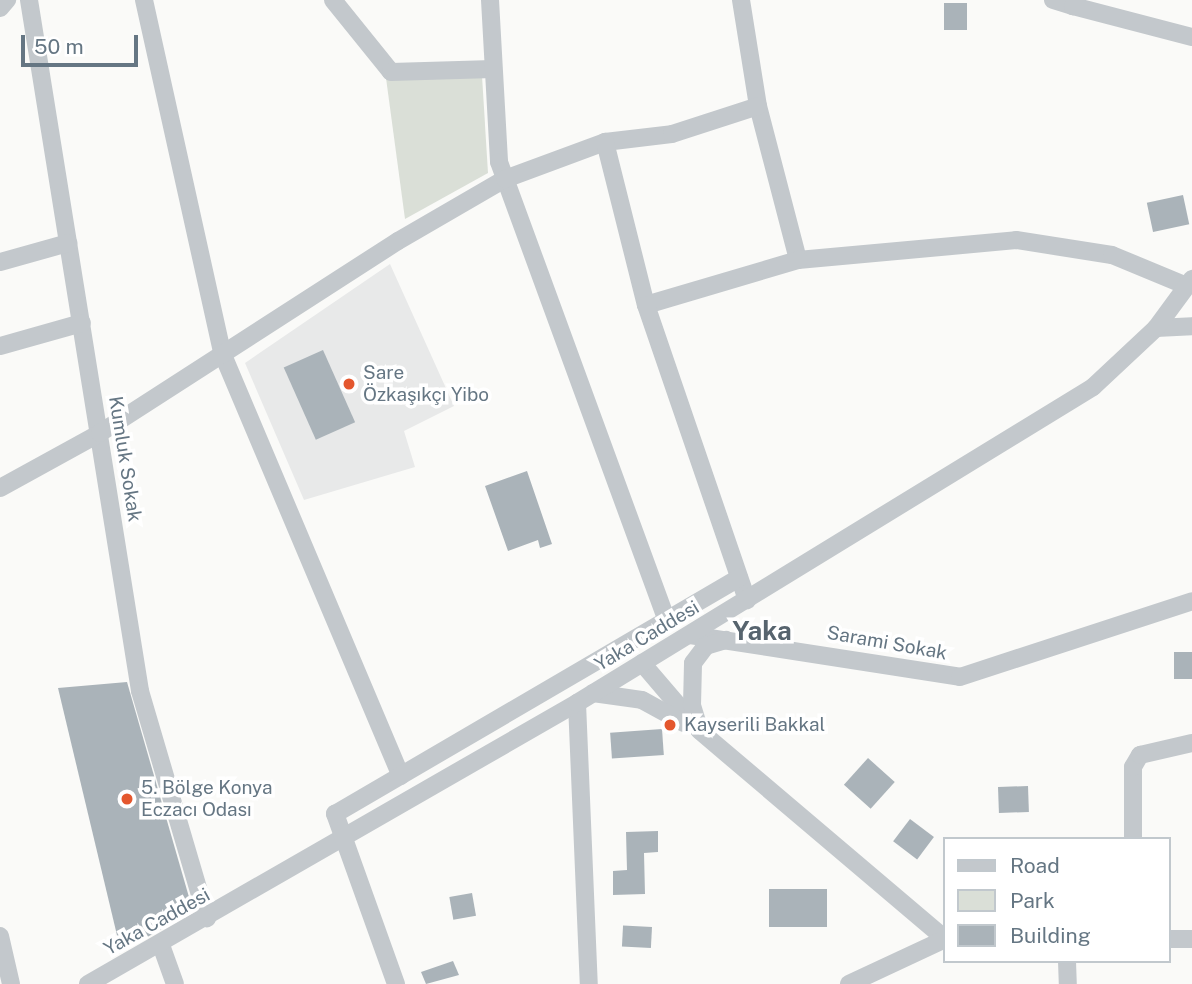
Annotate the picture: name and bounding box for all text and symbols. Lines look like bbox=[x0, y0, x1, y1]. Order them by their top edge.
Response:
scale bar bbox=[24, 21, 142, 65]
text: 50 m bbox=[34, 34, 84, 59]
place label: Sare Özkaşıkçı Yibo bbox=[363, 362, 489, 406]
marker: Sare Özkaşıkçı Yibo bbox=[341, 376, 357, 392]
street label: Kumluk Sokak bbox=[104, 395, 146, 523]
street label: Yaka Caddesi bbox=[591, 596, 703, 676]
district label: Yaka bbox=[732, 615, 792, 647]
street label: Sarami Sokak bbox=[825, 621, 949, 665]
place label: Kayserili Bakkal bbox=[684, 714, 825, 736]
marker: Kayserili Bakkal bbox=[662, 717, 678, 733]
place label: 5. Bölge Konya Eczacı Odası bbox=[141, 777, 273, 821]
marker: 5. Bölge Konya Eczacı Odası bbox=[119, 791, 135, 807]
legend bbox=[944, 837, 1171, 963]
text: Road bbox=[1010, 853, 1060, 878]
street label: Yaka Caddesi bbox=[100, 884, 214, 960]
text: Park bbox=[1010, 888, 1055, 913]
text: Building bbox=[1010, 923, 1091, 948]

